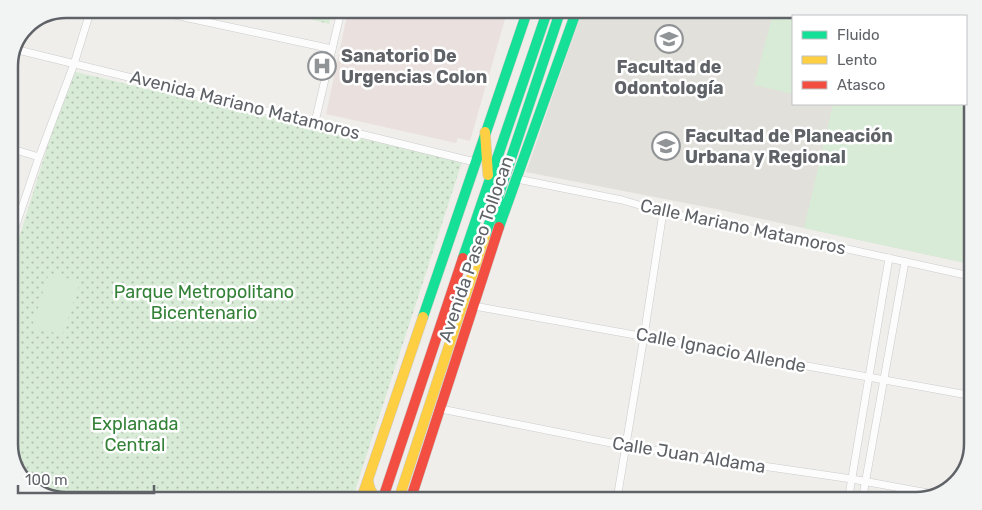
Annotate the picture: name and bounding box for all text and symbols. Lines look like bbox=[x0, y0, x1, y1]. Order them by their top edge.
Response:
legend bbox=[792, 15, 967, 105]
school or university icon: Facultad de Odontología bbox=[654, 24, 684, 54]
text: Fluido bbox=[837, 26, 880, 44]
place label: Sanatorio De Urgencias Colon bbox=[341, 45, 487, 88]
hospital icon: Sanatorio De Urgencias Colon bbox=[307, 51, 337, 81]
text: Lento bbox=[837, 51, 877, 69]
place label: Facultad de Odontología bbox=[614, 56, 724, 99]
street label: Avenida Mariano Matamoros bbox=[128, 66, 362, 144]
text: Atasco bbox=[837, 76, 885, 94]
place label: Facultad de Planeación Urbana y Regional bbox=[685, 125, 893, 168]
school or university icon: Facultad de Planeación Urbana y Regional bbox=[651, 131, 681, 161]
street label: Avenida Paseo Tollocan bbox=[434, 153, 518, 345]
street label: Calle Mariano Matamoros bbox=[638, 194, 848, 260]
park label: Parque Metropolitano Bicentenario bbox=[114, 281, 294, 324]
street label: Calle Ignacio Allende bbox=[634, 323, 808, 377]
park label: Explanada Central bbox=[91, 413, 179, 456]
street label: Calle Juan Aldama bbox=[611, 432, 767, 478]
scale bar bbox=[18, 462, 154, 494]
text: 100 m bbox=[25, 471, 67, 489]

